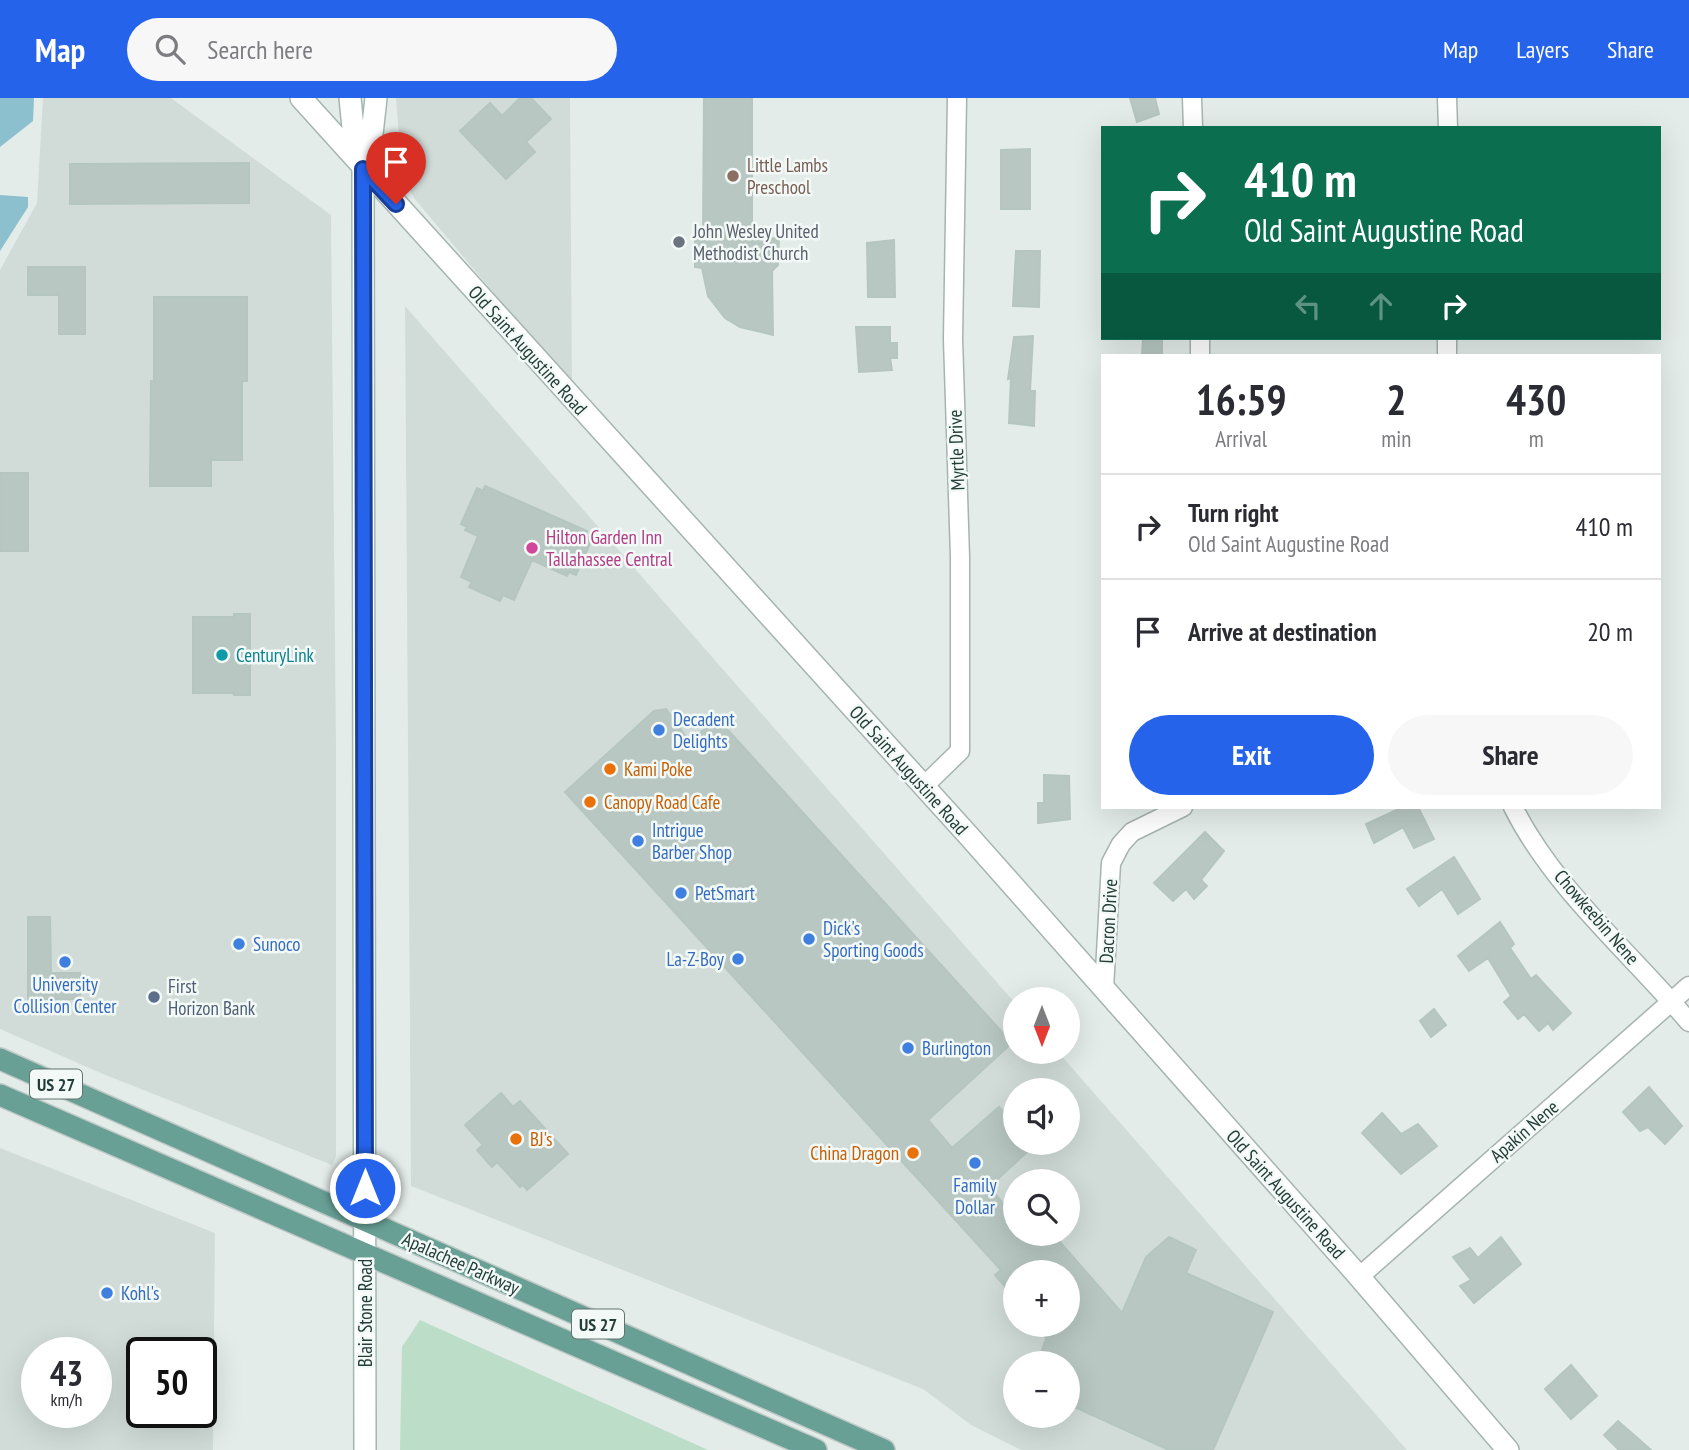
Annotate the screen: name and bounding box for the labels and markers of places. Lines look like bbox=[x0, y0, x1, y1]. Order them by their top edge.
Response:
pin bbox=[366, 132, 426, 204]
place label: Little Lambs Preschool bbox=[747, 153, 828, 199]
marker: Little Lambs Preschool bbox=[725, 168, 741, 184]
place label: John Wesley United Methodist Church bbox=[692, 219, 819, 265]
marker: John Wesley United Methodist Church bbox=[671, 234, 687, 250]
place label: Hilton Garden Inn Tallahassee Central bbox=[546, 525, 673, 571]
marker: Hilton Garden Inn Tallahassee Central bbox=[524, 540, 540, 556]
place label: CenturyLink bbox=[236, 643, 315, 667]
marker: CenturyLink bbox=[214, 647, 230, 663]
place label: Decadent Delights bbox=[673, 707, 735, 753]
marker: Decadent Delights bbox=[651, 722, 667, 738]
place label: Kami Poke bbox=[624, 757, 692, 781]
marker: Kami Poke bbox=[602, 761, 618, 777]
place label: Canopy Road Cafe bbox=[604, 790, 721, 814]
marker: Canopy Road Cafe bbox=[582, 794, 598, 810]
place label: Intrigue Barber Shop bbox=[652, 818, 732, 864]
marker: Intrigue Barber Shop bbox=[630, 833, 646, 849]
place label: PetSmart bbox=[695, 881, 756, 905]
marker: PetSmart bbox=[673, 885, 689, 901]
place label: Dick's Sporting Goods bbox=[823, 916, 924, 962]
marker: Dick's Sporting Goods bbox=[801, 931, 817, 947]
place label: Sunoco bbox=[253, 932, 301, 956]
marker: Sunoco bbox=[231, 936, 247, 952]
place label: La-Z-Boy bbox=[667, 947, 725, 971]
marker: La-Z-Boy bbox=[730, 951, 746, 967]
marker: University Collision Center bbox=[57, 954, 73, 970]
place label: University Collision Center bbox=[14, 972, 117, 1018]
place label: First Horizon Bank bbox=[168, 974, 256, 1020]
marker: First Horizon Bank bbox=[146, 989, 162, 1005]
place label: Burlington bbox=[922, 1036, 991, 1060]
marker: Burlington bbox=[900, 1040, 916, 1056]
place label: BJ's bbox=[530, 1127, 552, 1151]
marker: BJ's bbox=[508, 1131, 524, 1147]
place label: China Dragon bbox=[810, 1141, 899, 1165]
marker: China Dragon bbox=[905, 1145, 921, 1161]
marker: Family Dollar bbox=[967, 1155, 983, 1171]
place label: Family Dollar bbox=[953, 1173, 998, 1219]
place label: Kohl's bbox=[121, 1281, 160, 1305]
marker: Kohl's bbox=[99, 1285, 115, 1301]

